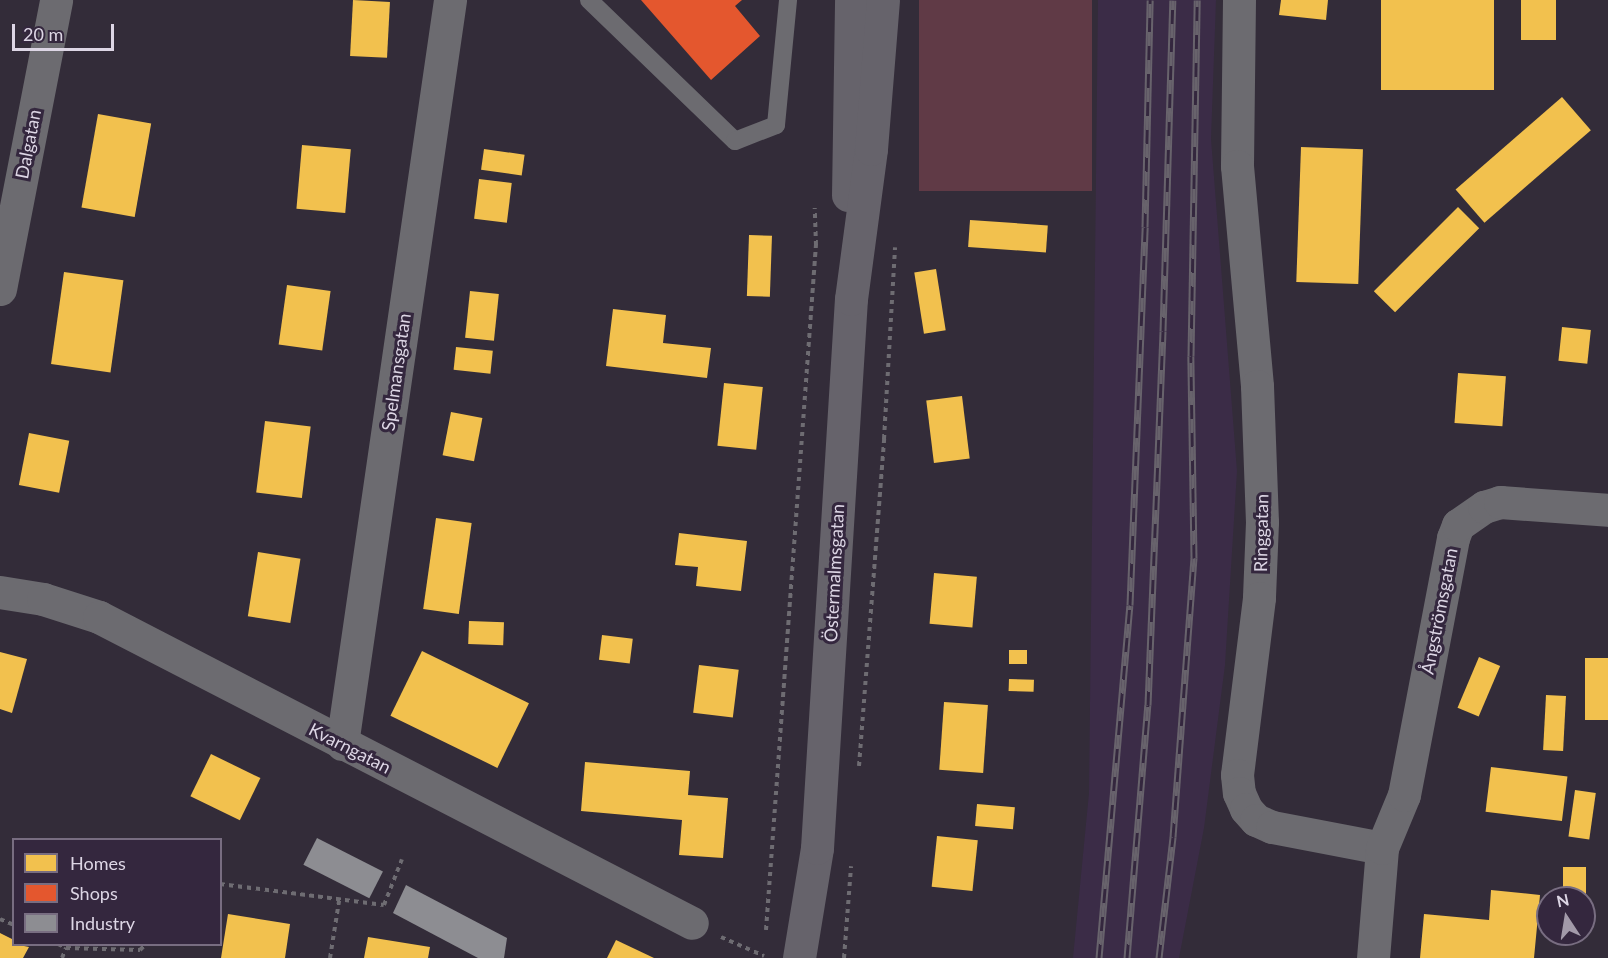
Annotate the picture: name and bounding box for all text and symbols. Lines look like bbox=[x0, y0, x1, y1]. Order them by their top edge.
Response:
scale bar bbox=[15, 12, 117, 50]
text: 20 m bbox=[23, 23, 63, 45]
street label: Dalgatan bbox=[11, 107, 45, 181]
street label: Spelmansgatan bbox=[377, 312, 415, 432]
street label: Ringgatan bbox=[1250, 494, 1272, 572]
street label: Östermalmsgatan bbox=[820, 503, 848, 643]
street label: Ångströmsgatan bbox=[1416, 546, 1462, 676]
street label: Kvarngatan bbox=[305, 718, 395, 778]
legend bbox=[12, 838, 222, 946]
text: Homes bbox=[70, 852, 126, 874]
text: Shops bbox=[70, 882, 118, 904]
north arrow bbox=[1536, 886, 1596, 946]
text: N bbox=[1555, 889, 1571, 910]
text: Industry bbox=[70, 912, 135, 934]

